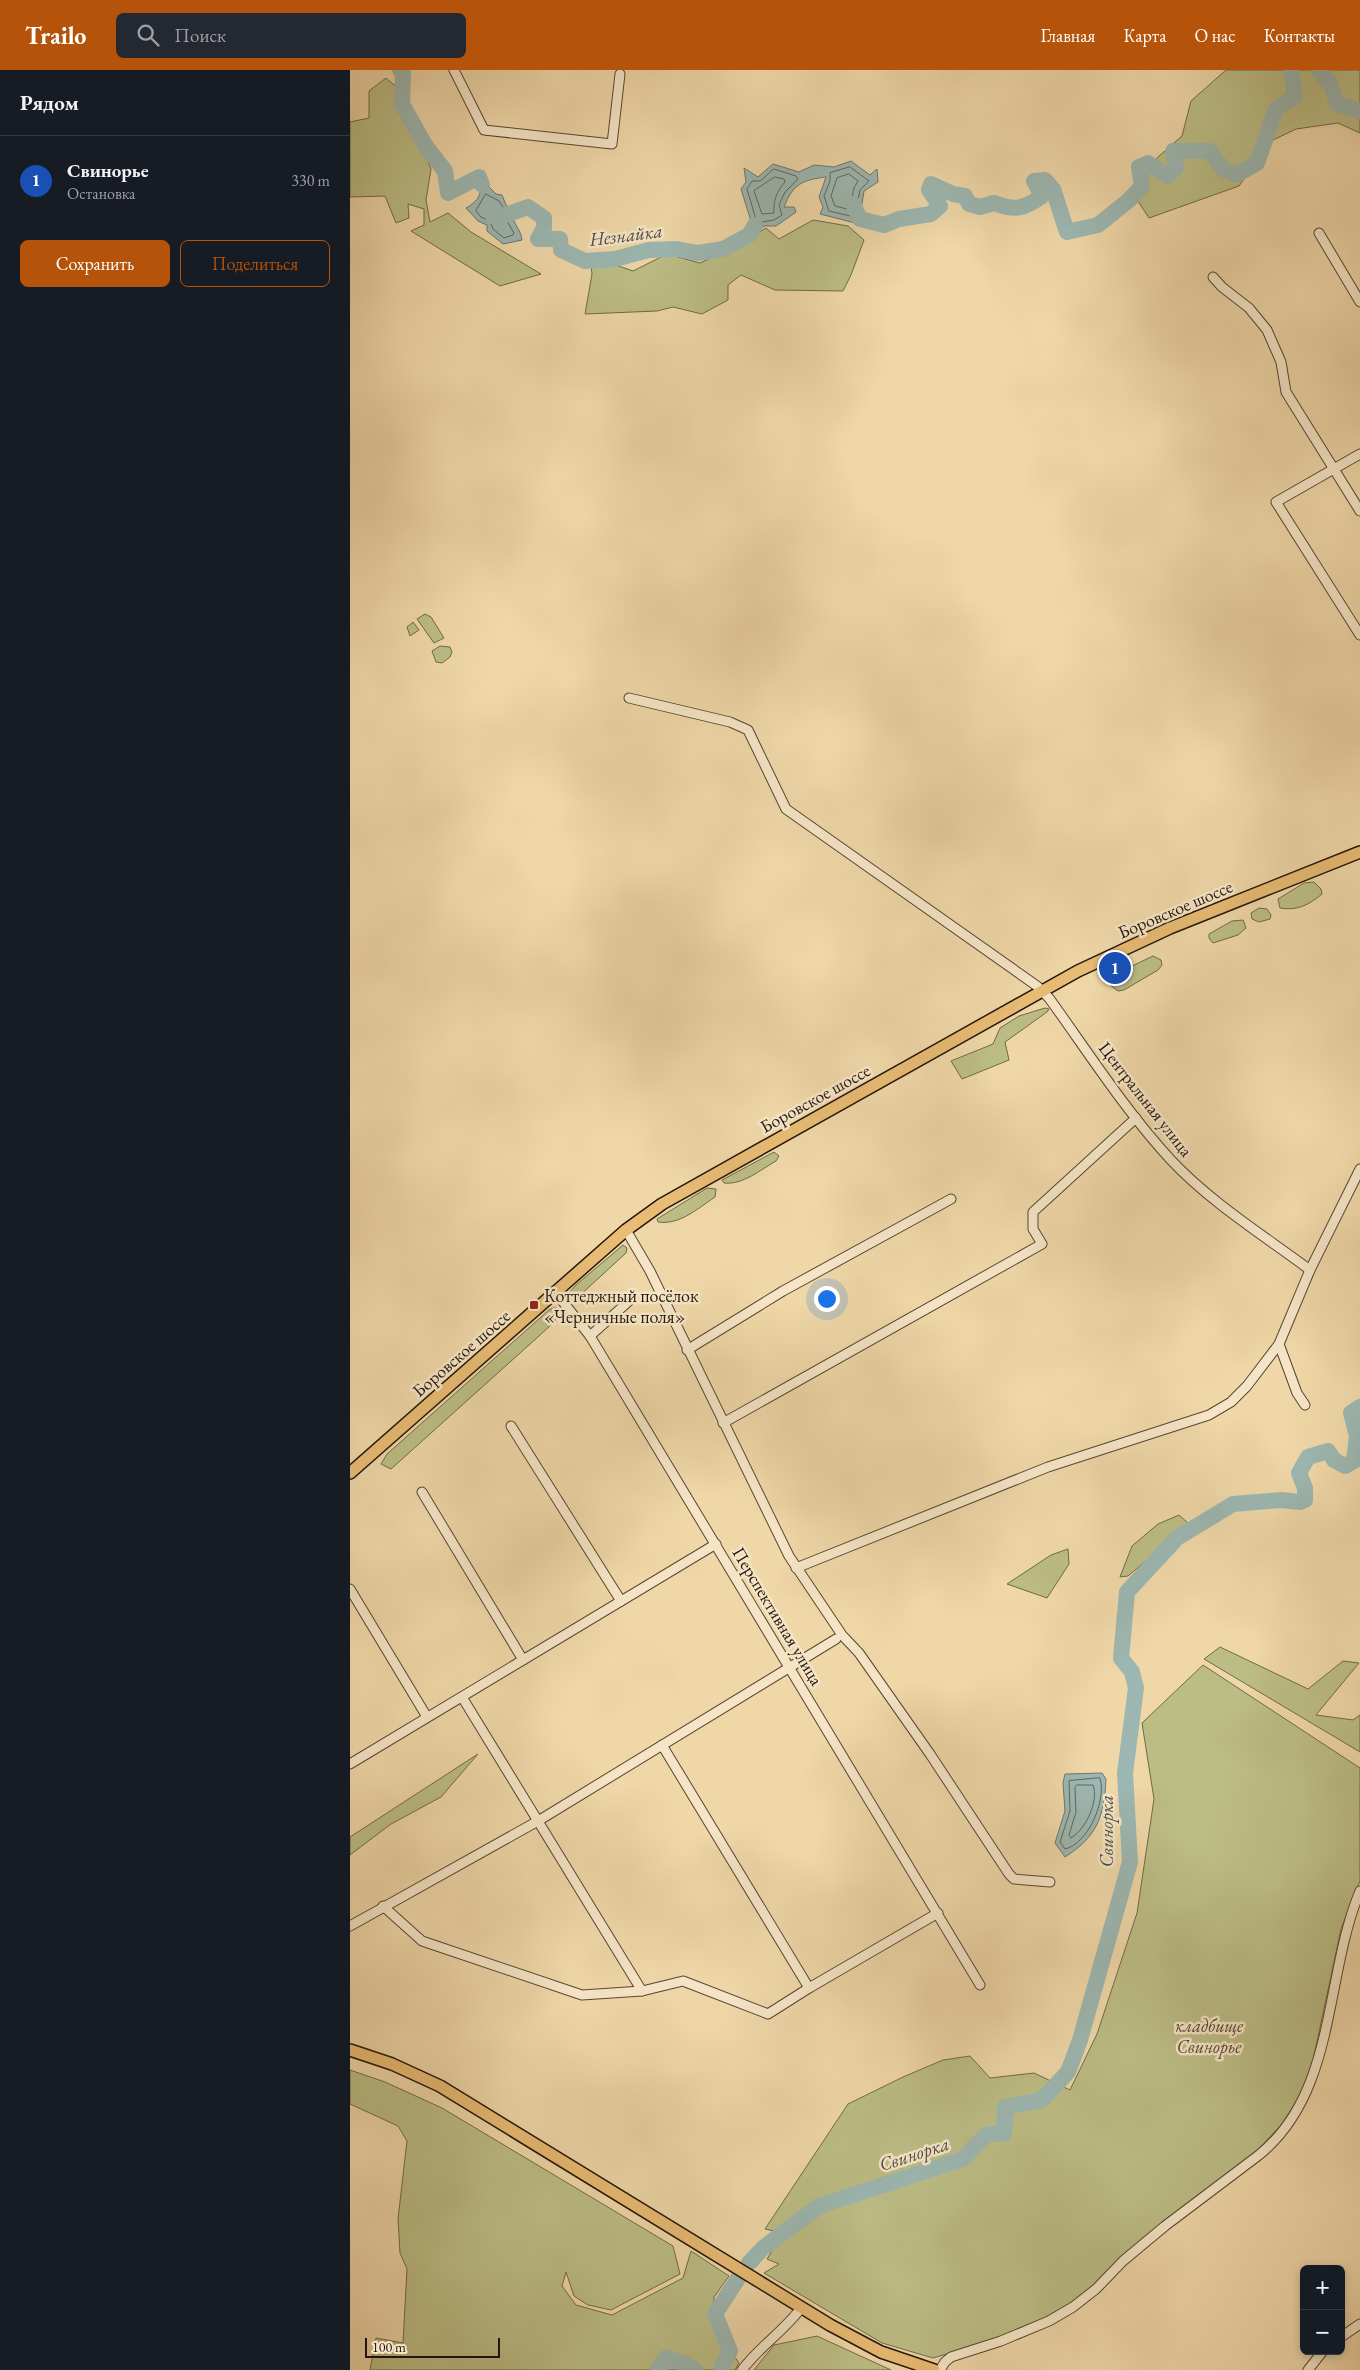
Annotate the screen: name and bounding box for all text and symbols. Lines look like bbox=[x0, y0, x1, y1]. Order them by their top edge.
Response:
search box bbox=[116, 13, 466, 58]
text: Trailo bbox=[25, 20, 86, 51]
icon: search bbox=[134, 21, 162, 49]
text: Поиск bbox=[174, 23, 226, 48]
text: Главная bbox=[1041, 24, 1095, 47]
text: Карта bbox=[1123, 24, 1166, 47]
text: О нас bbox=[1194, 24, 1236, 47]
text: Контакты bbox=[1264, 24, 1335, 47]
text: Рядом bbox=[20, 89, 79, 116]
text: Свинорье bbox=[67, 158, 149, 183]
text: 1 bbox=[32, 170, 40, 191]
text: 330 m bbox=[291, 170, 330, 191]
text: Остановка bbox=[67, 183, 136, 204]
water label: Незнайка bbox=[587, 218, 664, 252]
button: Сохранить bbox=[20, 240, 170, 287]
button: Поделиться bbox=[180, 240, 330, 287]
street label: Боровское шоссе bbox=[1114, 874, 1236, 944]
pin: 1 bbox=[1099, 949, 1131, 987]
street label: Центральная улица bbox=[1094, 1037, 1199, 1162]
street label: Боровское шоссе bbox=[756, 1058, 874, 1138]
place label: Коттеджный посёлок «Черничные поля» bbox=[544, 1284, 699, 1328]
your location bbox=[814, 1286, 840, 1312]
marker: Коттеджный посёлок «Черничные поля» bbox=[528, 1299, 540, 1311]
street label: Боровское шоссе bbox=[407, 1304, 515, 1402]
street label: Перспективная улица bbox=[728, 1542, 829, 1690]
water label: Свинорка bbox=[1094, 1795, 1119, 1867]
park label: кладбище Свинорье bbox=[1175, 2014, 1244, 2059]
water label: Свинорка bbox=[876, 2131, 952, 2177]
map controls bbox=[1300, 2265, 1345, 2355]
button: + bbox=[1300, 2265, 1345, 2310]
button: − bbox=[1300, 2310, 1345, 2355]
scale bar bbox=[365, 2335, 500, 2358]
text: 100 m bbox=[372, 2338, 406, 2356]

